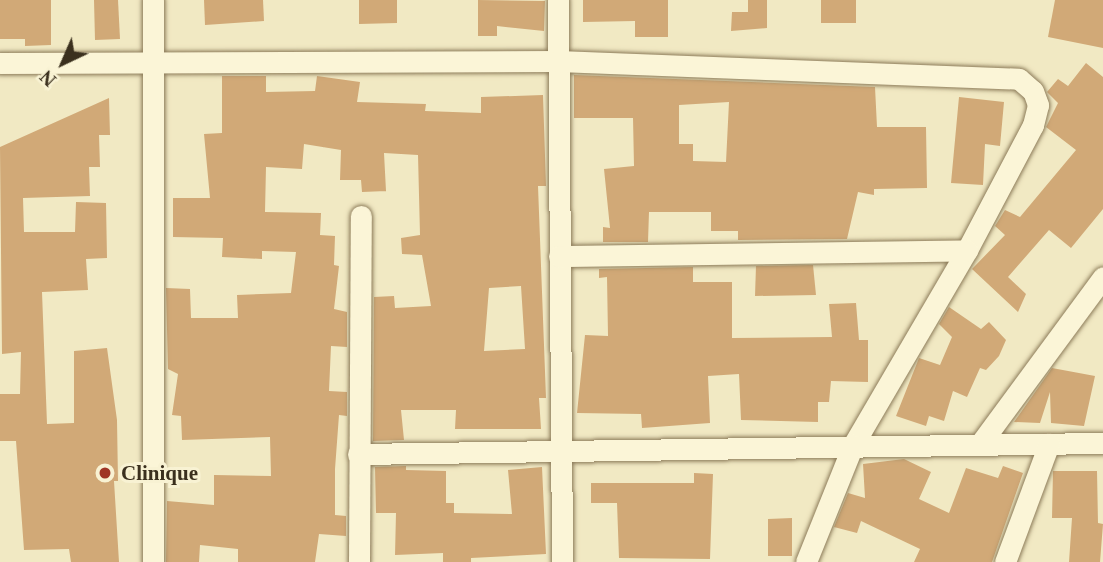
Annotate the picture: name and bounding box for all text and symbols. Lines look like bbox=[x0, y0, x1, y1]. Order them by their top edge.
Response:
north arrow bbox=[28, 28, 98, 98]
text: N bbox=[36, 66, 60, 91]
place label: Clinique bbox=[121, 460, 198, 486]
marker: Clinique bbox=[95, 463, 115, 483]

